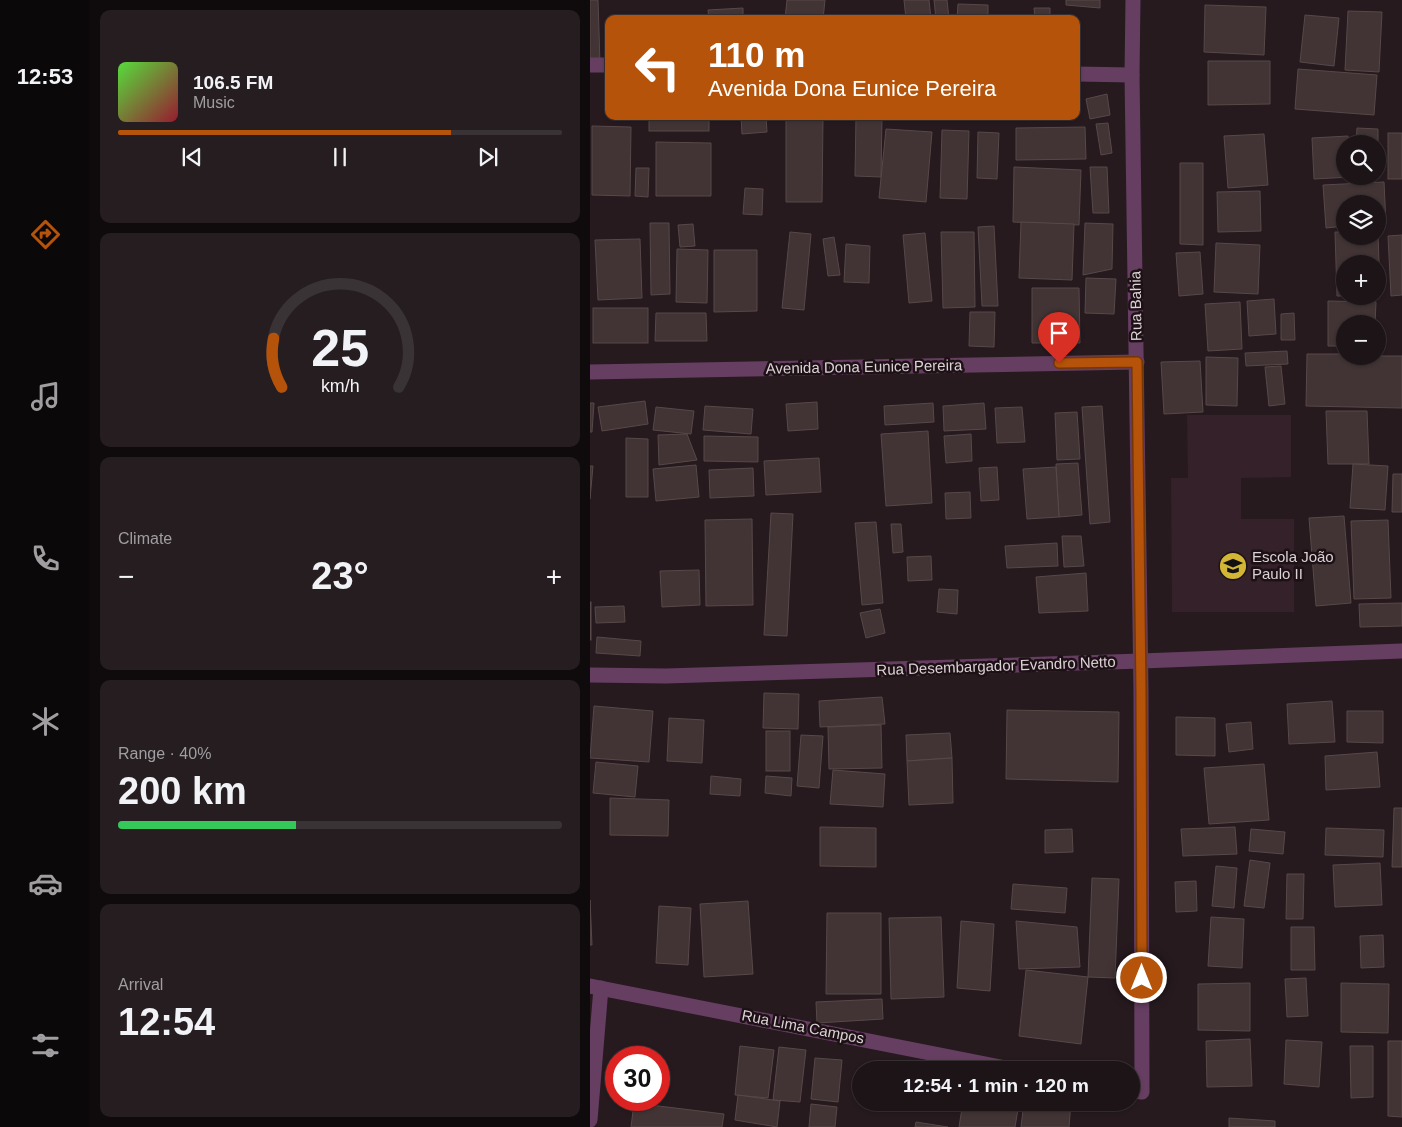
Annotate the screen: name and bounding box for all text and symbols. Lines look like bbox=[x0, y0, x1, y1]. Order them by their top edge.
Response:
icon: left bbox=[625, 35, 690, 100]
text: 110 m bbox=[708, 35, 805, 74]
text: 12:53 bbox=[17, 64, 73, 89]
text: 106.5 FM bbox=[193, 72, 273, 93]
text: Avenida Dona Eunice Pereira bbox=[708, 76, 996, 101]
text: Music bbox=[193, 94, 235, 111]
map controls bbox=[1336, 135, 1386, 365]
button: search bbox=[1336, 135, 1386, 185]
icon: previous bbox=[178, 143, 206, 171]
icon: pause bbox=[326, 143, 354, 171]
icon: next bbox=[474, 143, 502, 171]
button: layers bbox=[1336, 195, 1386, 245]
icon: directions bbox=[28, 217, 63, 252]
button: + bbox=[1336, 255, 1386, 305]
street label: Rua Bahia bbox=[1126, 270, 1145, 341]
pin bbox=[1038, 312, 1080, 363]
button: − bbox=[1336, 315, 1386, 365]
text: 25 bbox=[311, 319, 369, 377]
icon: arrive bbox=[1045, 319, 1073, 347]
street label: Avenida Dona Eunice Pereira bbox=[766, 356, 963, 377]
text: km/h bbox=[321, 376, 359, 396]
icon: music bbox=[28, 379, 63, 414]
text: Climate bbox=[118, 530, 172, 547]
icon: phone bbox=[28, 541, 63, 576]
place label: Escola João Paulo II bbox=[1252, 548, 1334, 582]
school or university icon: Escola João Paulo II bbox=[1218, 551, 1248, 581]
text: 23° bbox=[311, 555, 369, 597]
text: − bbox=[118, 561, 134, 592]
text: + bbox=[546, 561, 562, 592]
street label: Rua Desembargador Evandro Netto bbox=[876, 653, 1116, 678]
icon: climate bbox=[28, 704, 63, 739]
text: Range · 40% bbox=[118, 745, 211, 762]
text: 200 km bbox=[118, 770, 247, 812]
icon: car bbox=[28, 866, 63, 901]
position arrow bbox=[1115, 951, 1167, 1003]
text: Arrival bbox=[118, 976, 163, 993]
text: 12:54 bbox=[118, 1001, 215, 1043]
street label: Rua Lima Campos bbox=[741, 1006, 866, 1047]
icon: filters bbox=[28, 1028, 63, 1063]
speed limit sign: 30 bbox=[605, 1046, 670, 1111]
text: 12:54 · 1 min · 120 m bbox=[903, 1075, 1089, 1096]

